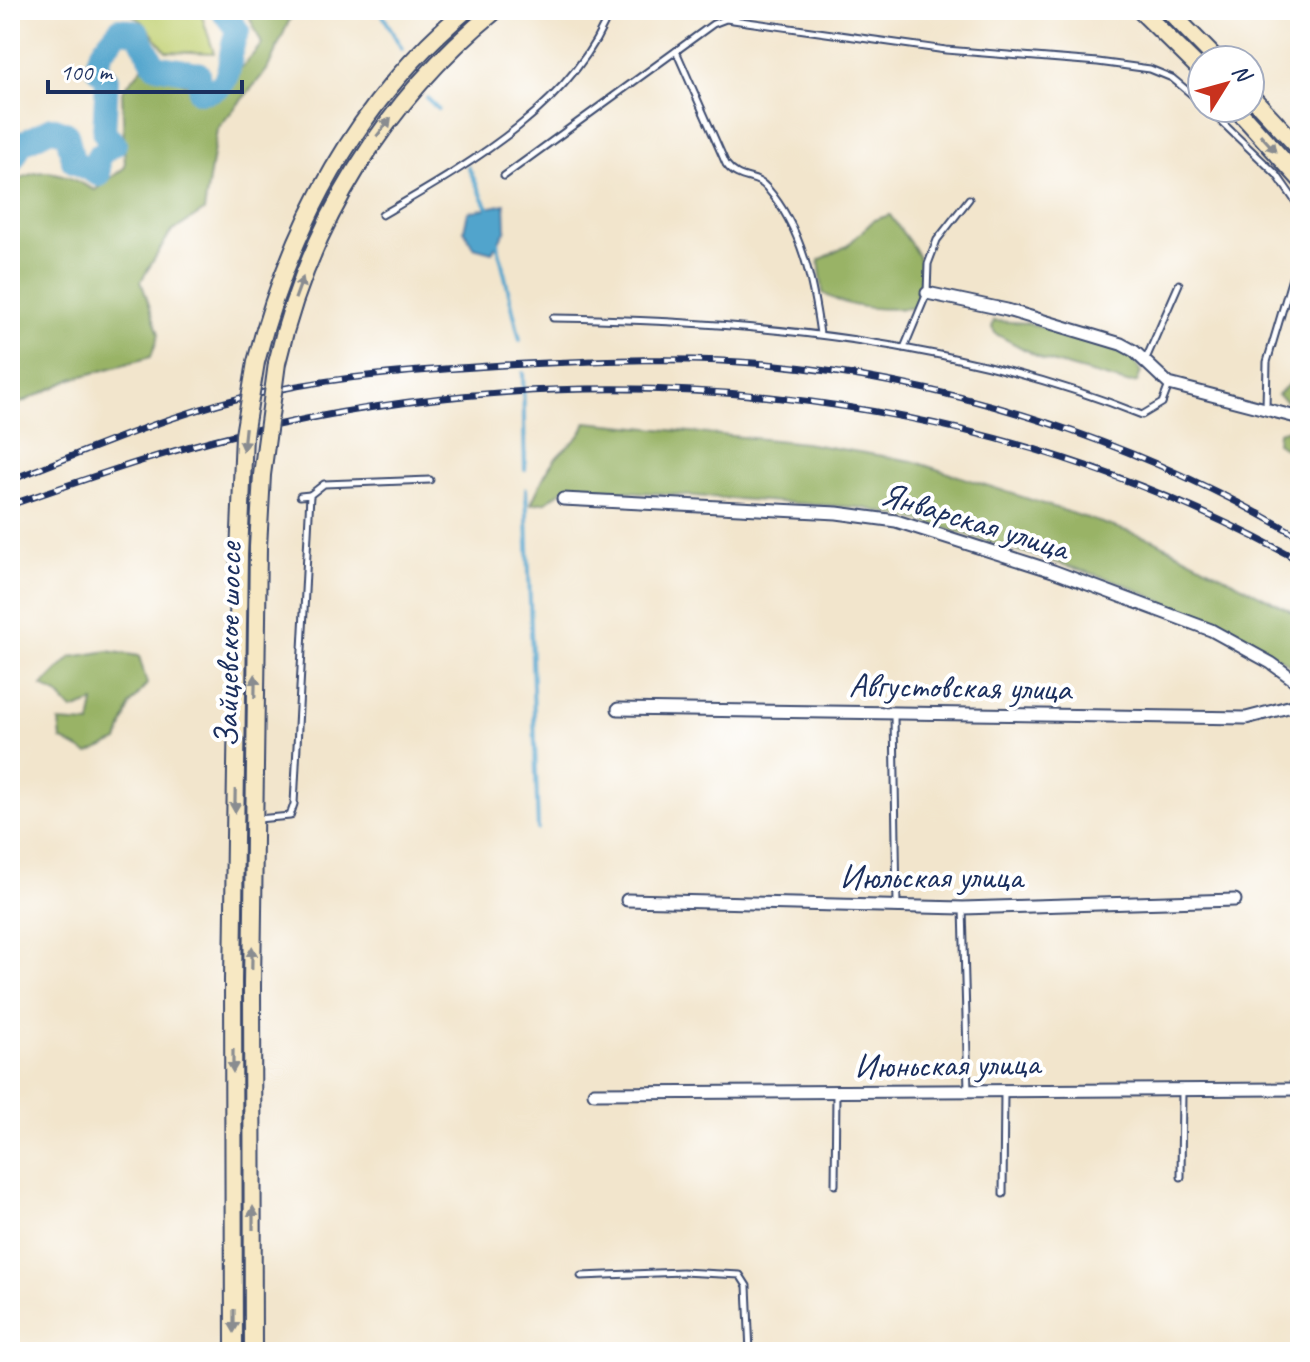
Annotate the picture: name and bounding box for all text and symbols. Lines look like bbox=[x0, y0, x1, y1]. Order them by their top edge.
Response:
scale bar bbox=[48, 44, 242, 94]
north arrow bbox=[1186, 44, 1266, 124]
text: 100 m bbox=[60, 57, 114, 87]
text: N bbox=[1226, 59, 1258, 89]
one-way arrow bbox=[375, 117, 391, 137]
one-way arrow bbox=[1259, 133, 1276, 153]
one-way arrow bbox=[293, 276, 305, 300]
one-way arrow bbox=[237, 427, 250, 452]
street label: Январская улица bbox=[876, 472, 1077, 570]
street label: Зайцевское шоссе bbox=[204, 540, 251, 748]
street label: Августовская улица bbox=[849, 663, 1074, 710]
one-way arrow bbox=[249, 673, 261, 698]
one-way arrow bbox=[229, 789, 241, 814]
street label: Июльская улица bbox=[840, 855, 1025, 898]
one-way arrow bbox=[246, 945, 258, 970]
street label: Июньская улица bbox=[854, 1041, 1043, 1088]
one-way arrow bbox=[227, 1049, 239, 1074]
one-way arrow bbox=[247, 1205, 259, 1230]
one-way arrow bbox=[228, 1309, 240, 1334]

